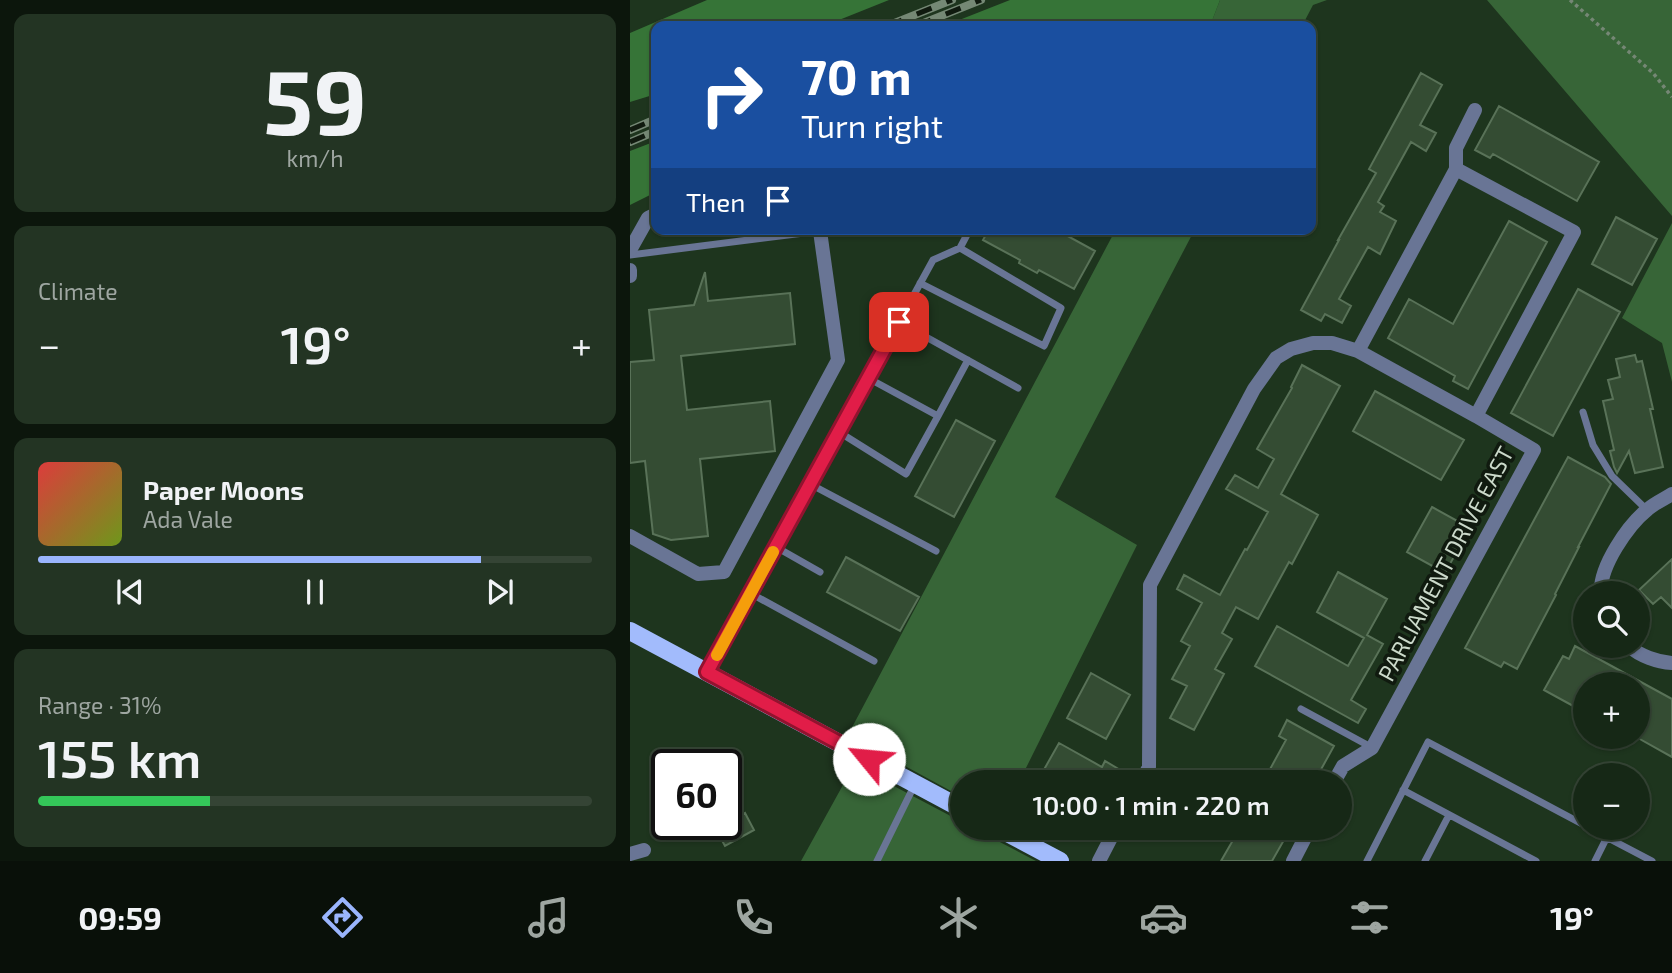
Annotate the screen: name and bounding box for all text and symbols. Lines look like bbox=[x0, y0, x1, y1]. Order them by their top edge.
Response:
text: 59 bbox=[263, 44, 367, 153]
text: 70 m bbox=[801, 46, 912, 105]
icon: right bbox=[686, 49, 777, 140]
text: Turn right bbox=[801, 106, 943, 144]
text: km/h bbox=[286, 144, 344, 172]
icon: arrive bbox=[759, 182, 797, 220]
text: Then bbox=[686, 186, 745, 217]
text: Climate bbox=[38, 277, 118, 305]
pin bbox=[869, 292, 929, 352]
icon: arrive bbox=[880, 303, 918, 341]
text: 19° bbox=[280, 312, 351, 374]
text: − bbox=[38, 321, 60, 367]
text: + bbox=[571, 321, 592, 367]
street label: PARLIAMENT DRIVE EAST bbox=[1371, 441, 1519, 686]
text: Paper Moons bbox=[143, 474, 304, 505]
text: Ada Vale bbox=[143, 505, 233, 533]
icon: previous bbox=[111, 573, 149, 611]
icon: pause bbox=[296, 573, 334, 611]
icon: next bbox=[481, 573, 519, 611]
map controls bbox=[1573, 581, 1650, 840]
button: search bbox=[1573, 581, 1650, 658]
button: + bbox=[1573, 672, 1650, 749]
text: Range · 31% bbox=[38, 691, 162, 719]
position arrow bbox=[832, 722, 906, 796]
text: 155 km bbox=[38, 726, 202, 788]
speed limit sign: 60 bbox=[651, 749, 742, 840]
button: − bbox=[1573, 763, 1650, 840]
text: 10:00 · 1 min · 220 m bbox=[1032, 789, 1270, 820]
icon: directions bbox=[318, 893, 367, 942]
icon: music bbox=[524, 893, 573, 942]
icon: phone bbox=[729, 893, 778, 942]
icon: climate bbox=[934, 893, 983, 942]
icon: car bbox=[1139, 893, 1188, 942]
icon: filters bbox=[1345, 893, 1394, 942]
text: 09:59 bbox=[78, 898, 162, 936]
text: 19° bbox=[1550, 898, 1594, 936]

